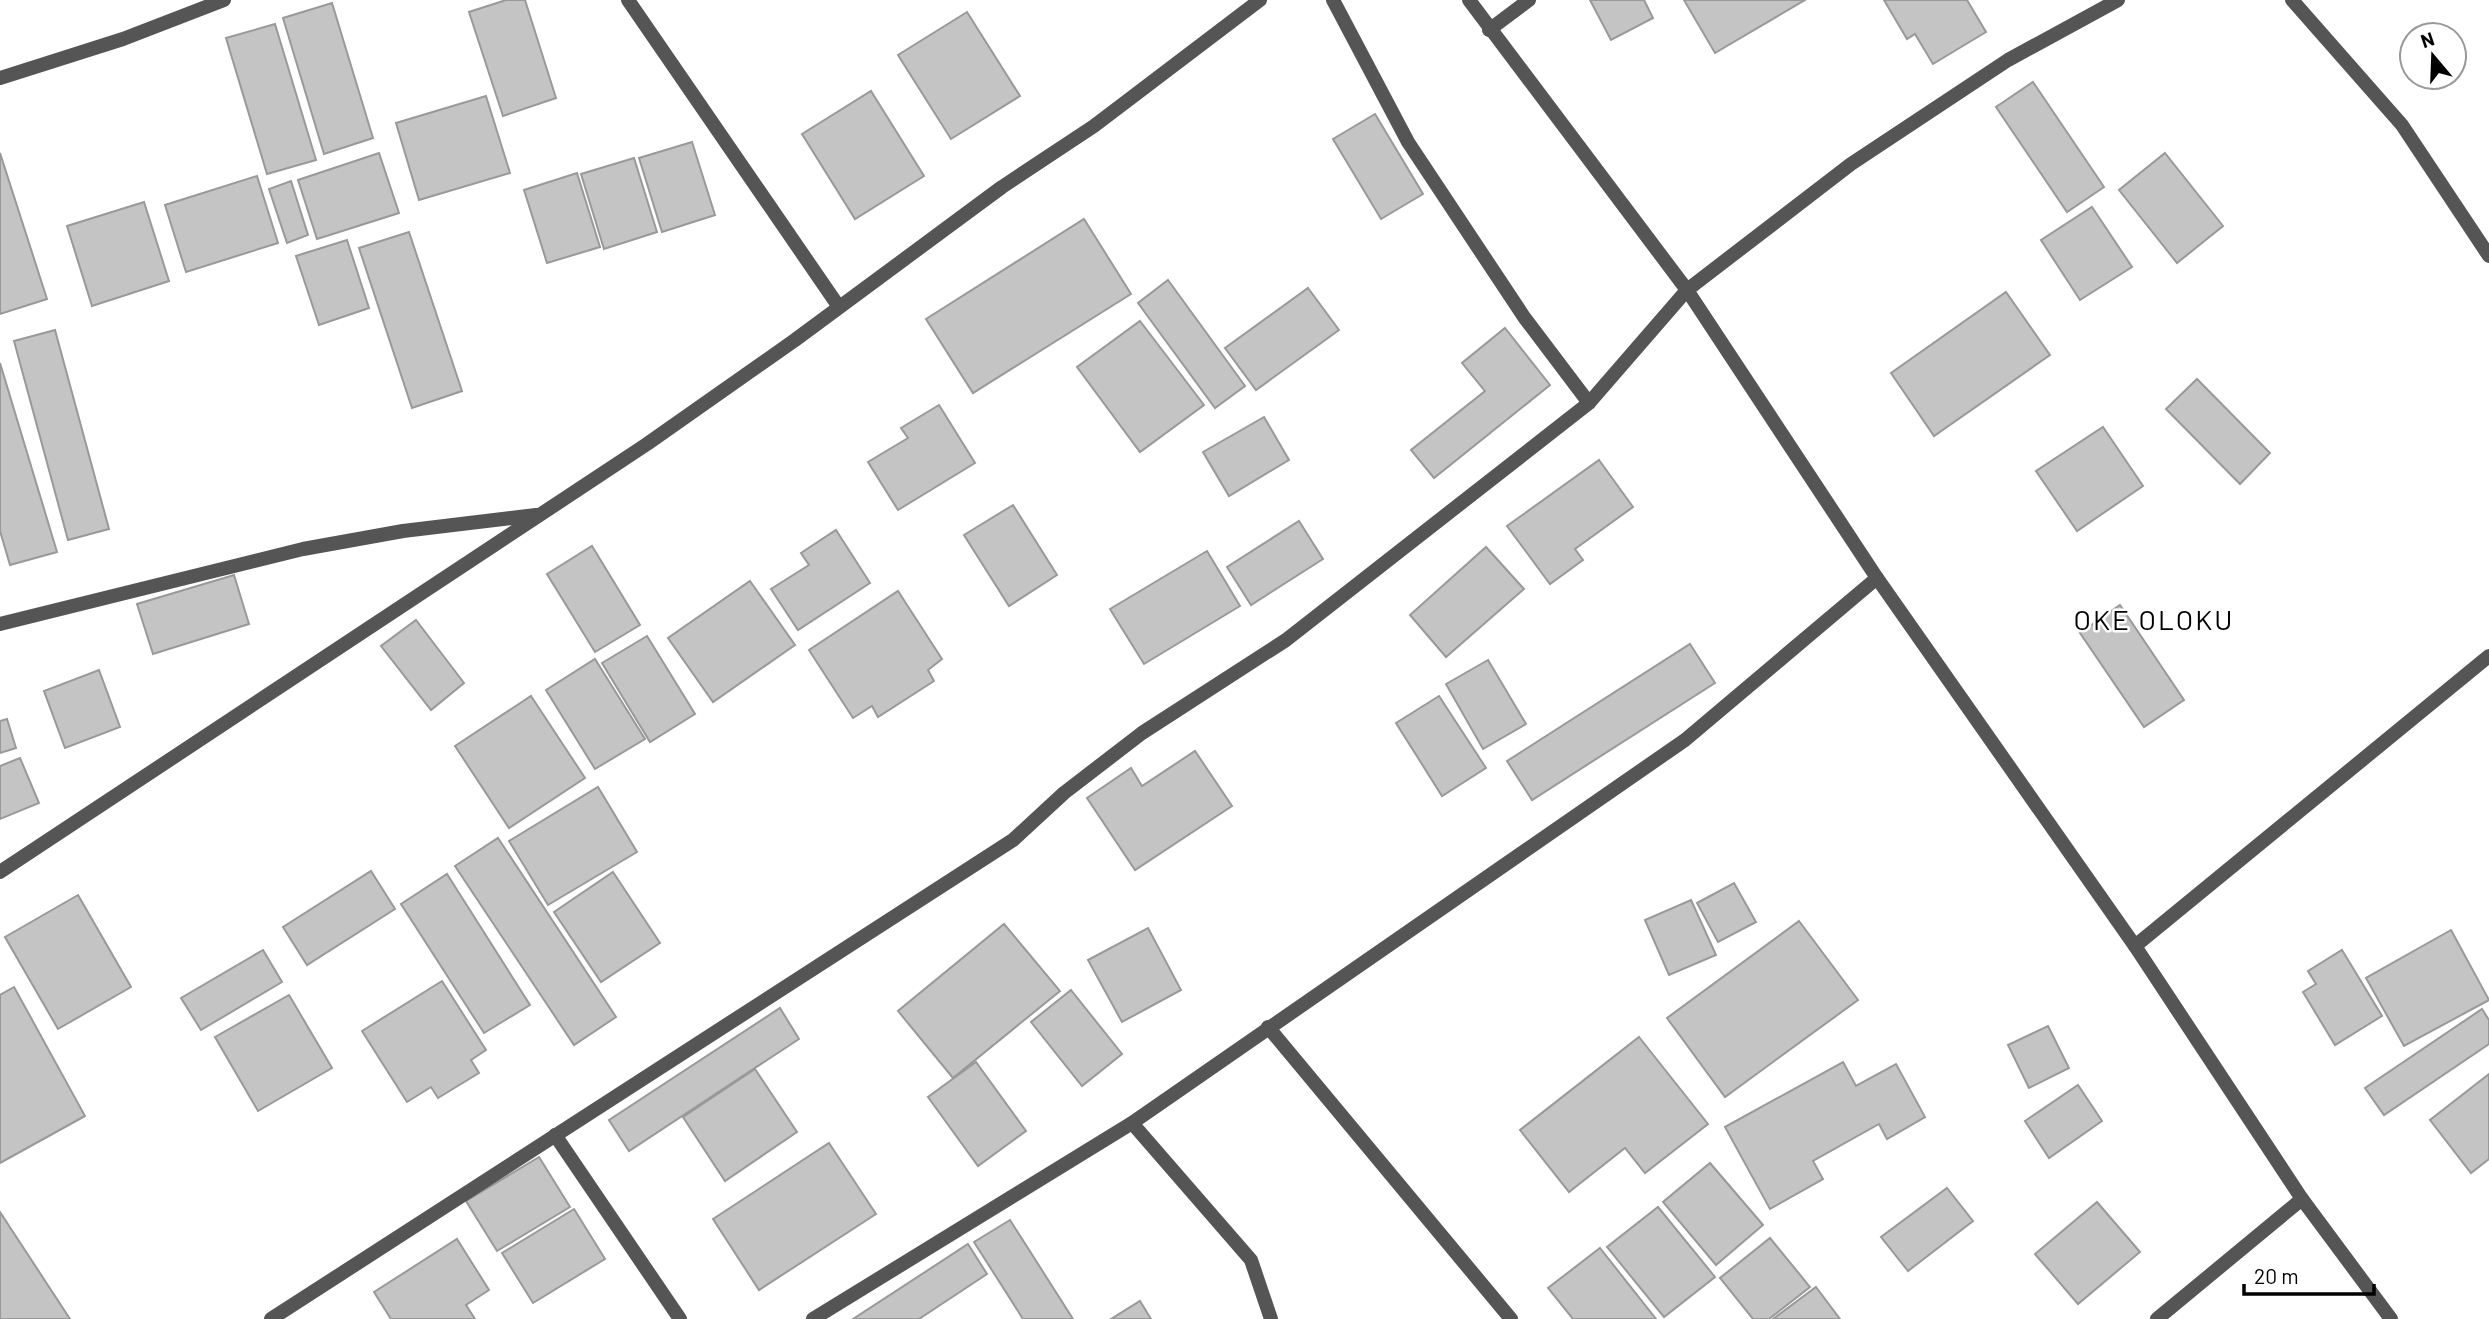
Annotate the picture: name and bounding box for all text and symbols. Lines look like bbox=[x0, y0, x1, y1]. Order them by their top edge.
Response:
north arrow bbox=[2398, 21, 2468, 91]
text: N bbox=[2418, 27, 2437, 52]
district label: OKE OLOKU bbox=[2074, 602, 2234, 636]
scale bar bbox=[2244, 1252, 2374, 1296]
text: 20 m bbox=[2254, 1263, 2299, 1288]

